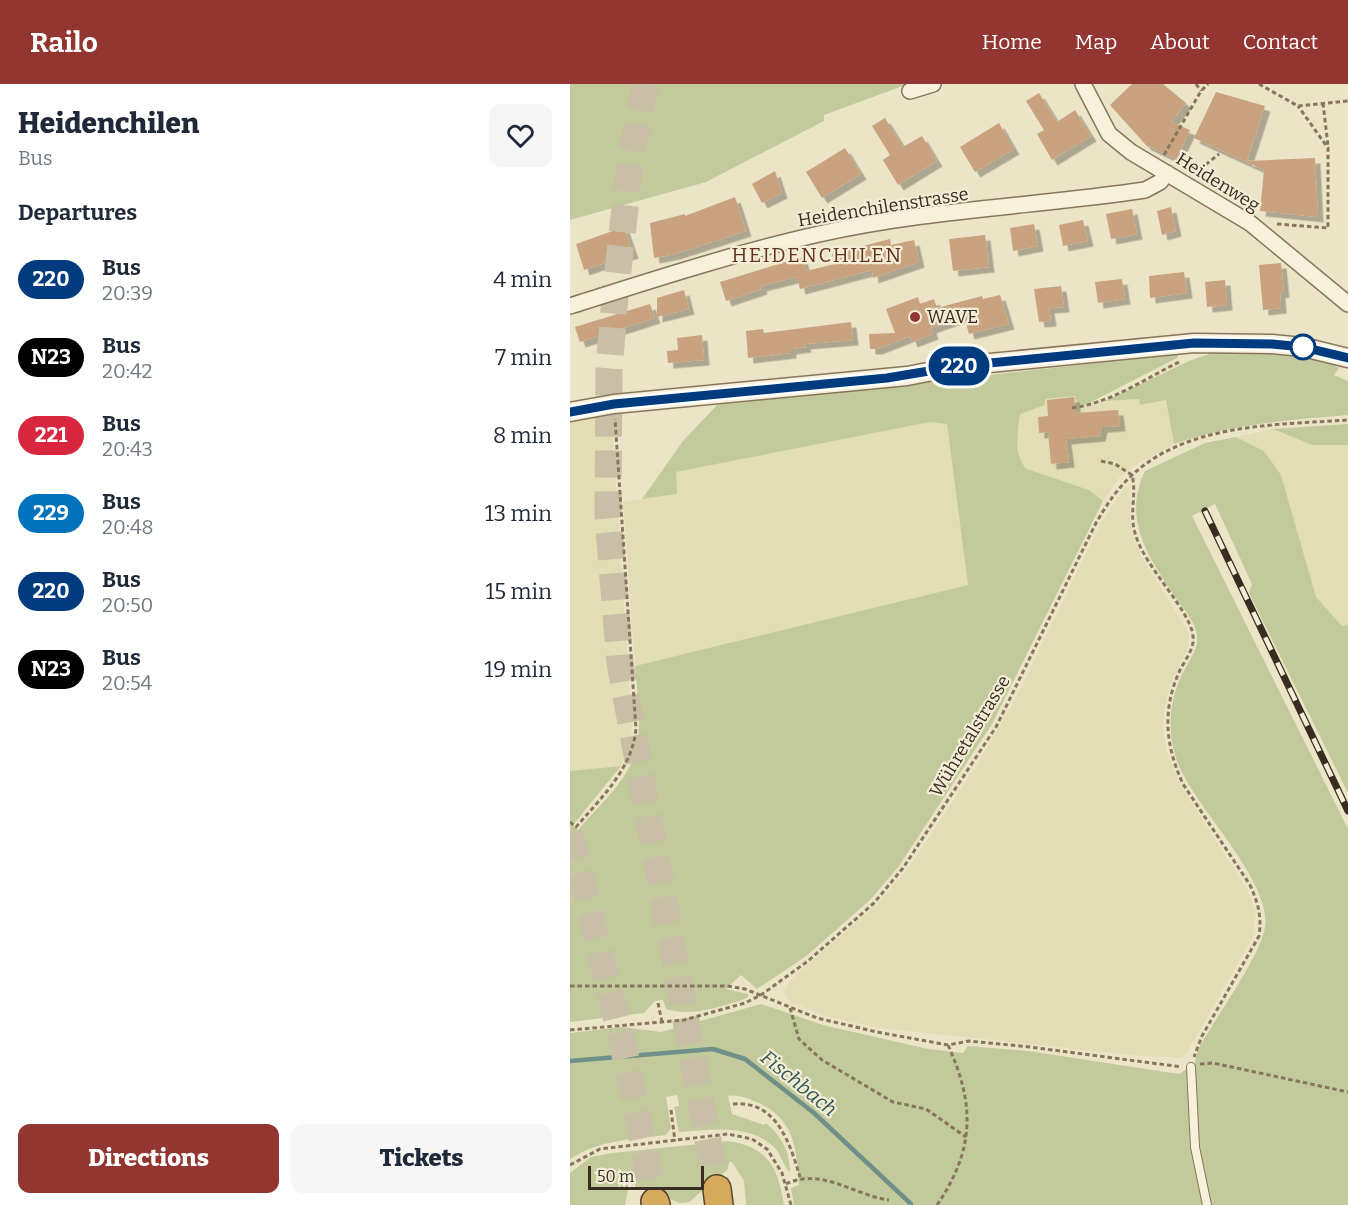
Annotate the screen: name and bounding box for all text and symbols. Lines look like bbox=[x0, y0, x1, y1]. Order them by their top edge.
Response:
text: Railo bbox=[30, 26, 98, 59]
text: Home bbox=[982, 29, 1042, 55]
text: Map bbox=[1075, 29, 1117, 55]
text: About bbox=[1150, 29, 1210, 55]
text: Contact bbox=[1243, 29, 1318, 55]
button: heart bbox=[489, 104, 552, 167]
text: Heidenchilen bbox=[18, 107, 199, 140]
text: Bus bbox=[18, 146, 53, 170]
street label: Heidenweg bbox=[1172, 148, 1264, 216]
street label: Heidenchilenstrasse bbox=[796, 183, 970, 231]
text: Departures bbox=[18, 199, 137, 226]
district label: HEIDENCHILEN bbox=[731, 243, 903, 267]
text: Bus bbox=[102, 254, 141, 281]
text: 220 bbox=[33, 266, 69, 292]
text: 4 min bbox=[493, 266, 552, 293]
text: 20:39 bbox=[102, 281, 153, 305]
place label: WAVE bbox=[927, 306, 978, 328]
marker: WAVE bbox=[908, 310, 922, 324]
text: Bus bbox=[102, 332, 141, 359]
unlabelled marker bbox=[1290, 334, 1316, 360]
text: N23 bbox=[31, 344, 71, 370]
text: 7 min bbox=[495, 344, 552, 371]
line badge: 220 bbox=[924, 346, 994, 386]
text: 220 bbox=[941, 353, 977, 379]
text: 20:42 bbox=[102, 359, 152, 383]
text: Bus bbox=[102, 410, 141, 437]
text: 221 bbox=[35, 422, 67, 448]
text: 8 min bbox=[493, 422, 552, 449]
text: 20:43 bbox=[102, 437, 153, 461]
text: Bus bbox=[102, 488, 141, 515]
text: 229 bbox=[33, 500, 69, 526]
text: 13 min bbox=[485, 500, 552, 527]
text: 20:48 bbox=[102, 515, 154, 539]
text: Bus bbox=[102, 566, 141, 593]
text: 220 bbox=[33, 578, 69, 604]
text: 15 min bbox=[485, 578, 552, 605]
text: 20:50 bbox=[102, 593, 153, 617]
text: Bus bbox=[102, 644, 141, 671]
text: N23 bbox=[31, 656, 71, 682]
text: 19 min bbox=[484, 656, 552, 683]
text: 20:54 bbox=[102, 671, 152, 695]
street label: Wühretalstrasse bbox=[925, 671, 1015, 801]
water label: Fischbach bbox=[756, 1045, 842, 1121]
button: Directions bbox=[18, 1124, 279, 1193]
button: Tickets bbox=[291, 1124, 552, 1193]
scale bar bbox=[588, 1163, 704, 1190]
text: 50 m bbox=[597, 1167, 634, 1186]

